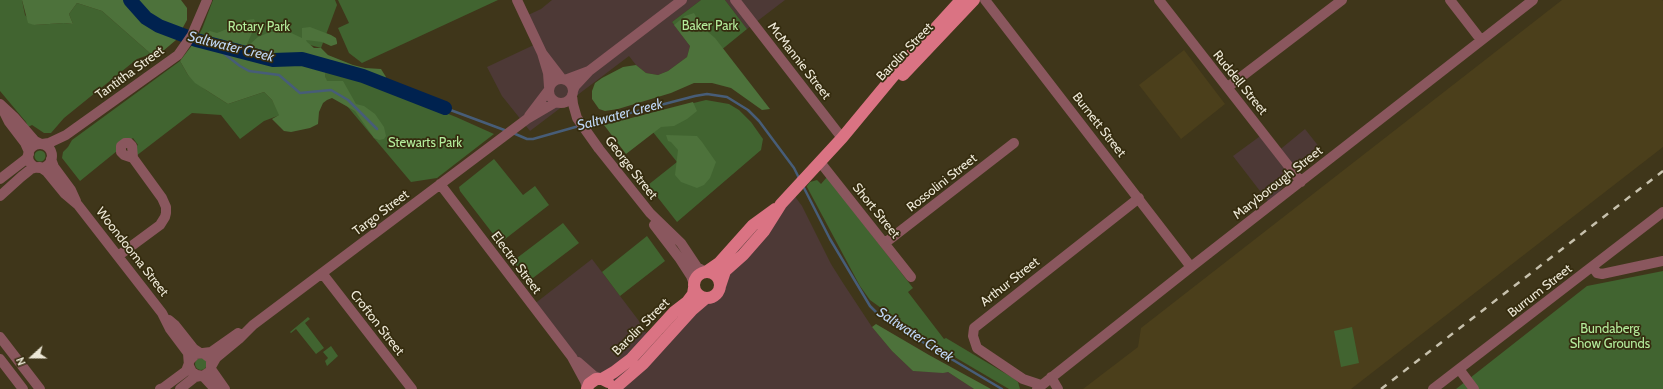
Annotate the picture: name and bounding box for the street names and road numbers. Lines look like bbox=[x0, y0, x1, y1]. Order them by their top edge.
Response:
street label: McMannie Street bbox=[764, 19, 834, 103]
street label: Barolin Street bbox=[874, 20, 936, 84]
street label: Tantitha Street bbox=[93, 43, 167, 103]
street label: Ruddell Street bbox=[1209, 48, 1271, 118]
street label: Burnett Street bbox=[1069, 90, 1129, 160]
street label: George Street bbox=[601, 133, 661, 203]
street label: Maryborough Street bbox=[1230, 143, 1326, 223]
street label: Rossolini Street bbox=[904, 151, 980, 215]
street label: Short Street bbox=[849, 180, 903, 242]
street label: Targo Street bbox=[350, 187, 412, 239]
street label: Woondooma Street bbox=[92, 204, 172, 300]
street label: Electra Street bbox=[488, 229, 544, 297]
street label: Arthur Street bbox=[977, 254, 1043, 310]
street label: Burrum Street bbox=[1505, 261, 1575, 321]
street label: Crofton Street bbox=[347, 287, 407, 359]
street label: Barolin Street bbox=[609, 295, 673, 359]

